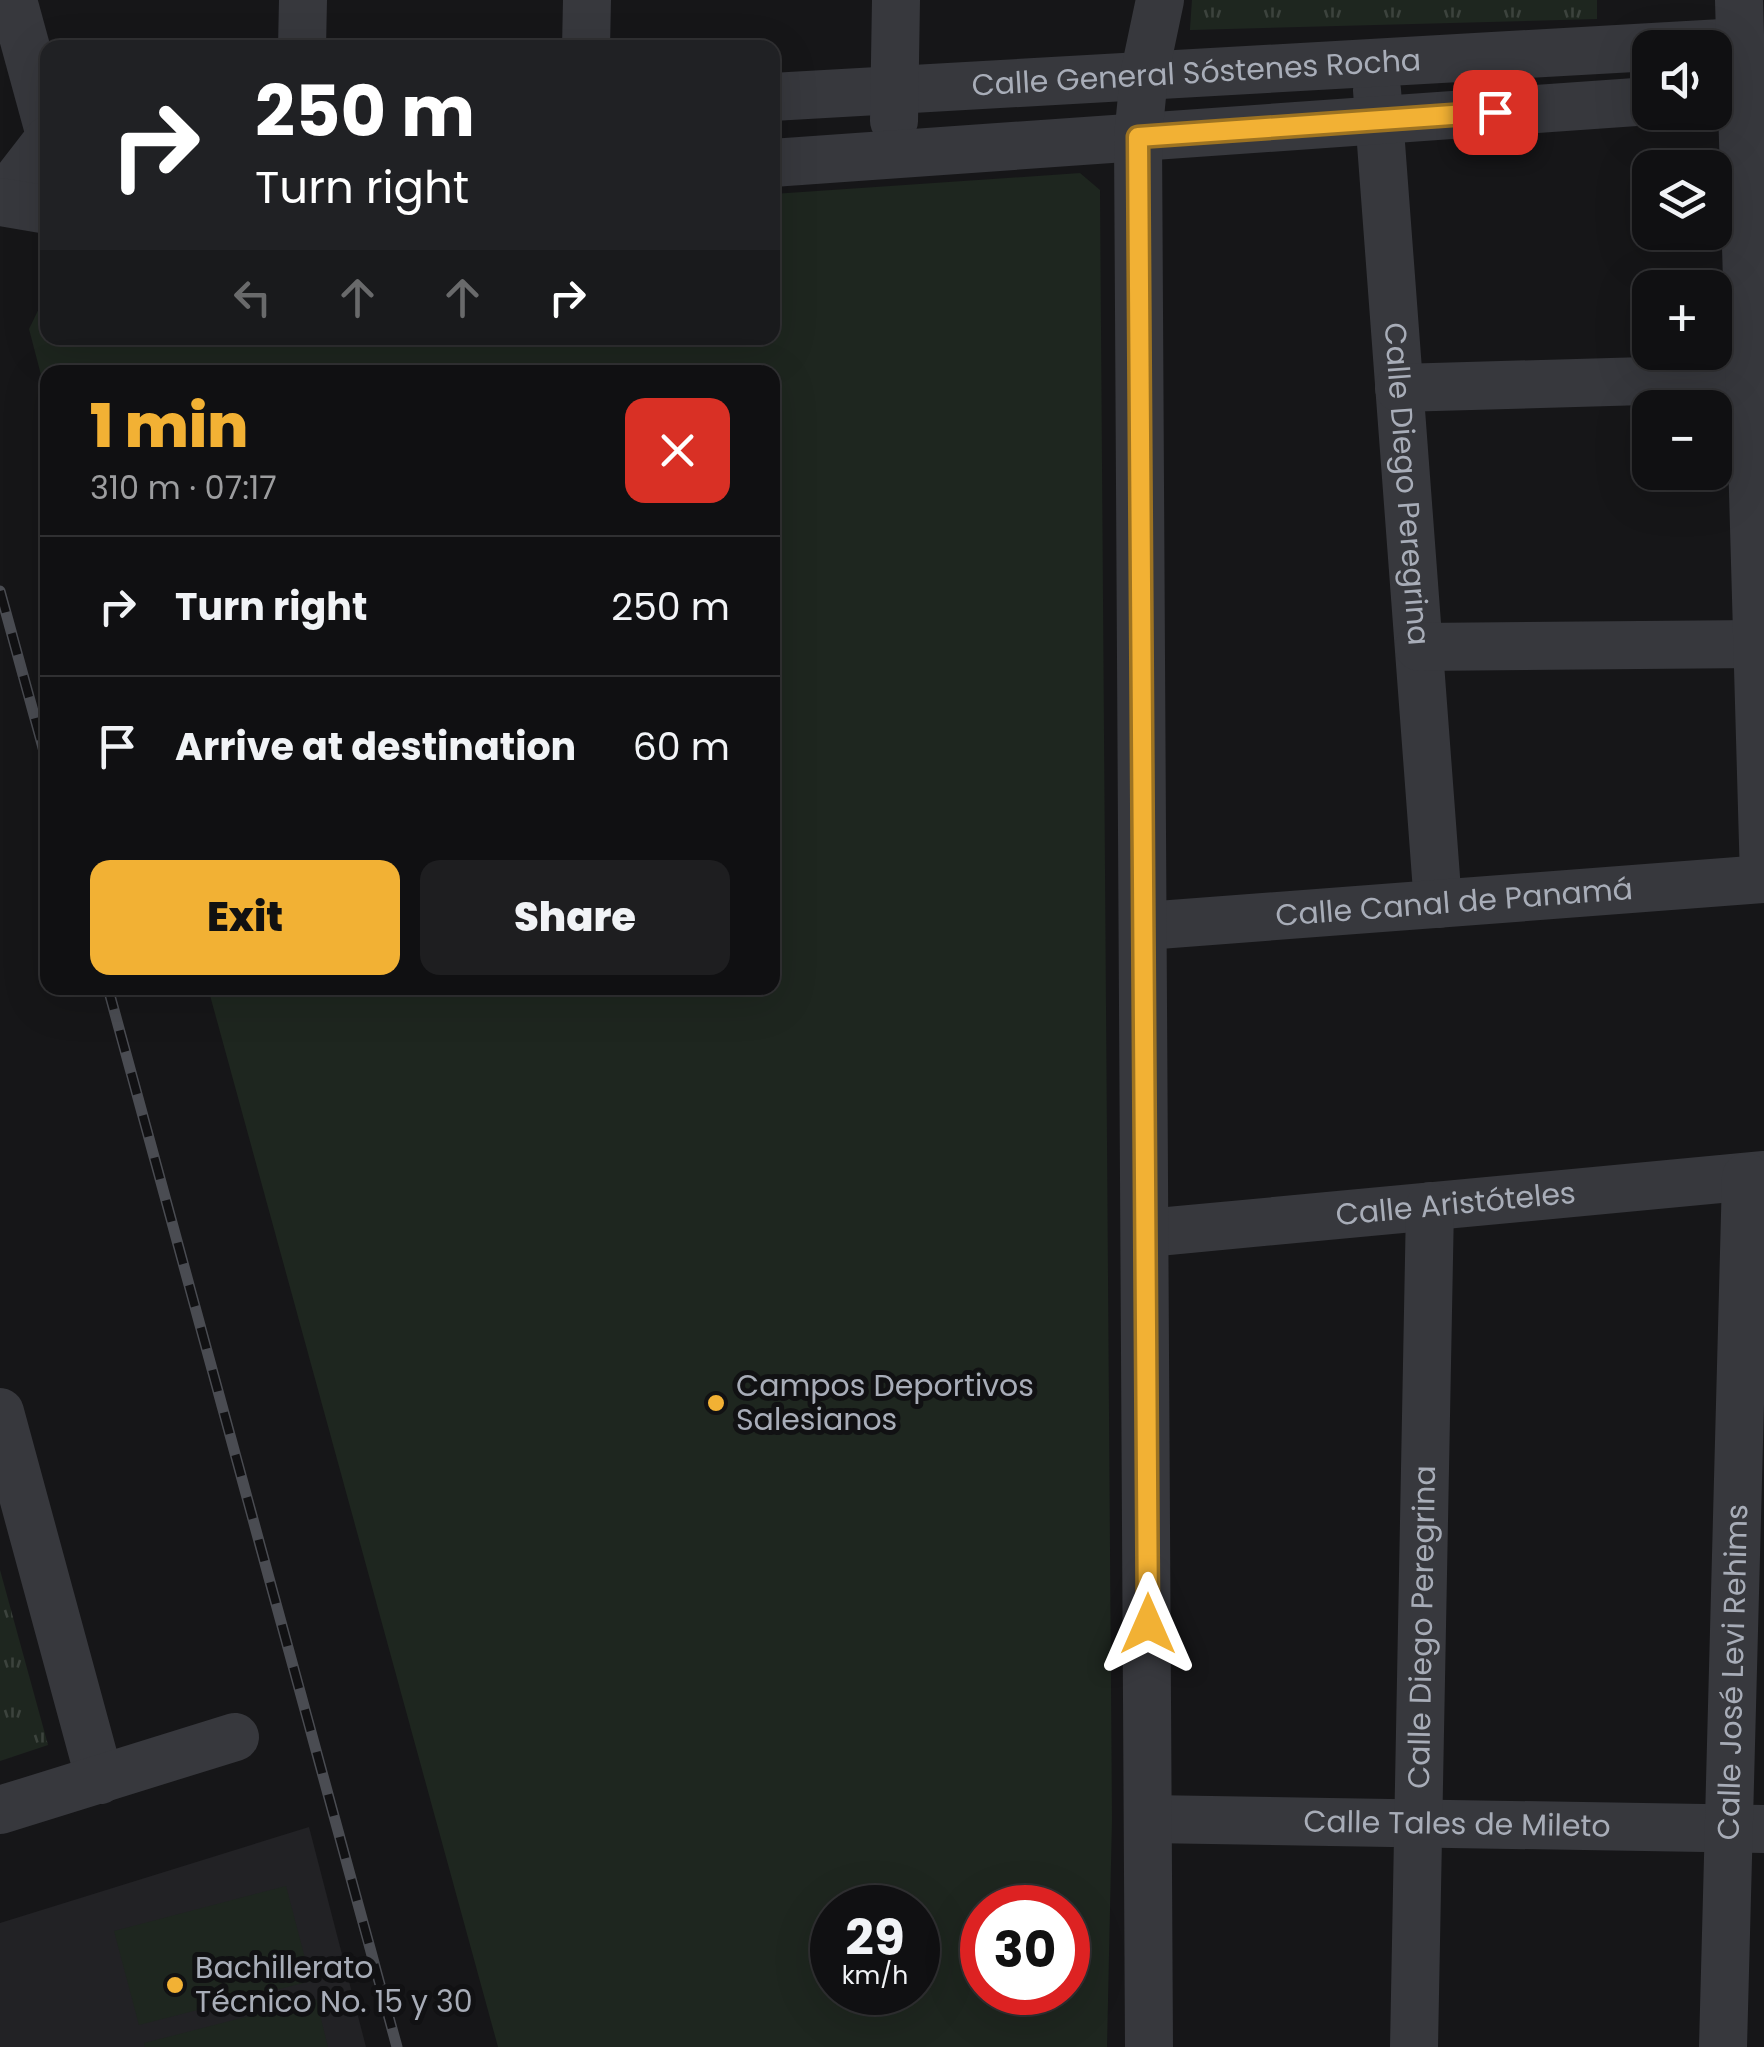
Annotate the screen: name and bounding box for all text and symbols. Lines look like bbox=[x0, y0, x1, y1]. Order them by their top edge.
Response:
map controls bbox=[1632, 30, 1732, 490]
button: sound bbox=[1632, 30, 1732, 130]
street label: Calle General Sóstenes Rocha bbox=[970, 38, 1422, 107]
text: 250 m bbox=[255, 62, 475, 161]
pin bbox=[1453, 70, 1538, 155]
icon: right bbox=[90, 80, 220, 210]
icon: arrive bbox=[1468, 85, 1523, 140]
button: layers bbox=[1632, 150, 1732, 250]
text: Turn right bbox=[255, 156, 469, 219]
icon: left bbox=[225, 270, 280, 325]
icon: ahead bbox=[330, 270, 385, 325]
icon: ahead bbox=[435, 270, 490, 325]
icon: right bbox=[540, 270, 595, 325]
button: + bbox=[1632, 270, 1732, 370]
street label: Calle Diego Peregrina bbox=[1373, 321, 1441, 647]
text: 1 min bbox=[90, 384, 248, 468]
button: − bbox=[1632, 390, 1732, 490]
button: close bbox=[625, 398, 730, 503]
text: 310 m · 07:17 bbox=[90, 465, 277, 510]
icon: right bbox=[90, 579, 145, 634]
text: Turn right bbox=[175, 580, 367, 633]
text: 250 m bbox=[611, 580, 730, 633]
icon: arrive bbox=[90, 719, 145, 774]
text: Arrive at destination bbox=[175, 720, 576, 773]
text: 60 m bbox=[633, 720, 730, 773]
button: Exit bbox=[90, 860, 400, 975]
button: Share bbox=[420, 860, 730, 975]
street label: Calle Canal de Panamá bbox=[1274, 867, 1634, 937]
street label: Calle Aristóteles bbox=[1334, 1171, 1577, 1236]
place label: Campos Deportivos Salesianos bbox=[736, 1364, 1034, 1441]
marker: Campos Deportivos Salesianos bbox=[705, 1392, 727, 1414]
street label: Calle Diego Peregrina bbox=[1397, 1465, 1446, 1789]
street label: Calle José Levi Rehims bbox=[1706, 1504, 1758, 1841]
position arrow bbox=[1096, 1572, 1200, 1676]
street label: Calle Tales de Mileto bbox=[1303, 1800, 1611, 1848]
speed limit sign: 30 bbox=[960, 1885, 1090, 2015]
text: 29 bbox=[845, 1902, 905, 1973]
place label: Bachillerato Técnico No. 15 y 30 bbox=[195, 1946, 473, 2023]
text: km/h bbox=[842, 1958, 908, 1993]
marker: Bachillerato Técnico No. 15 y 30 bbox=[164, 1974, 186, 1996]

